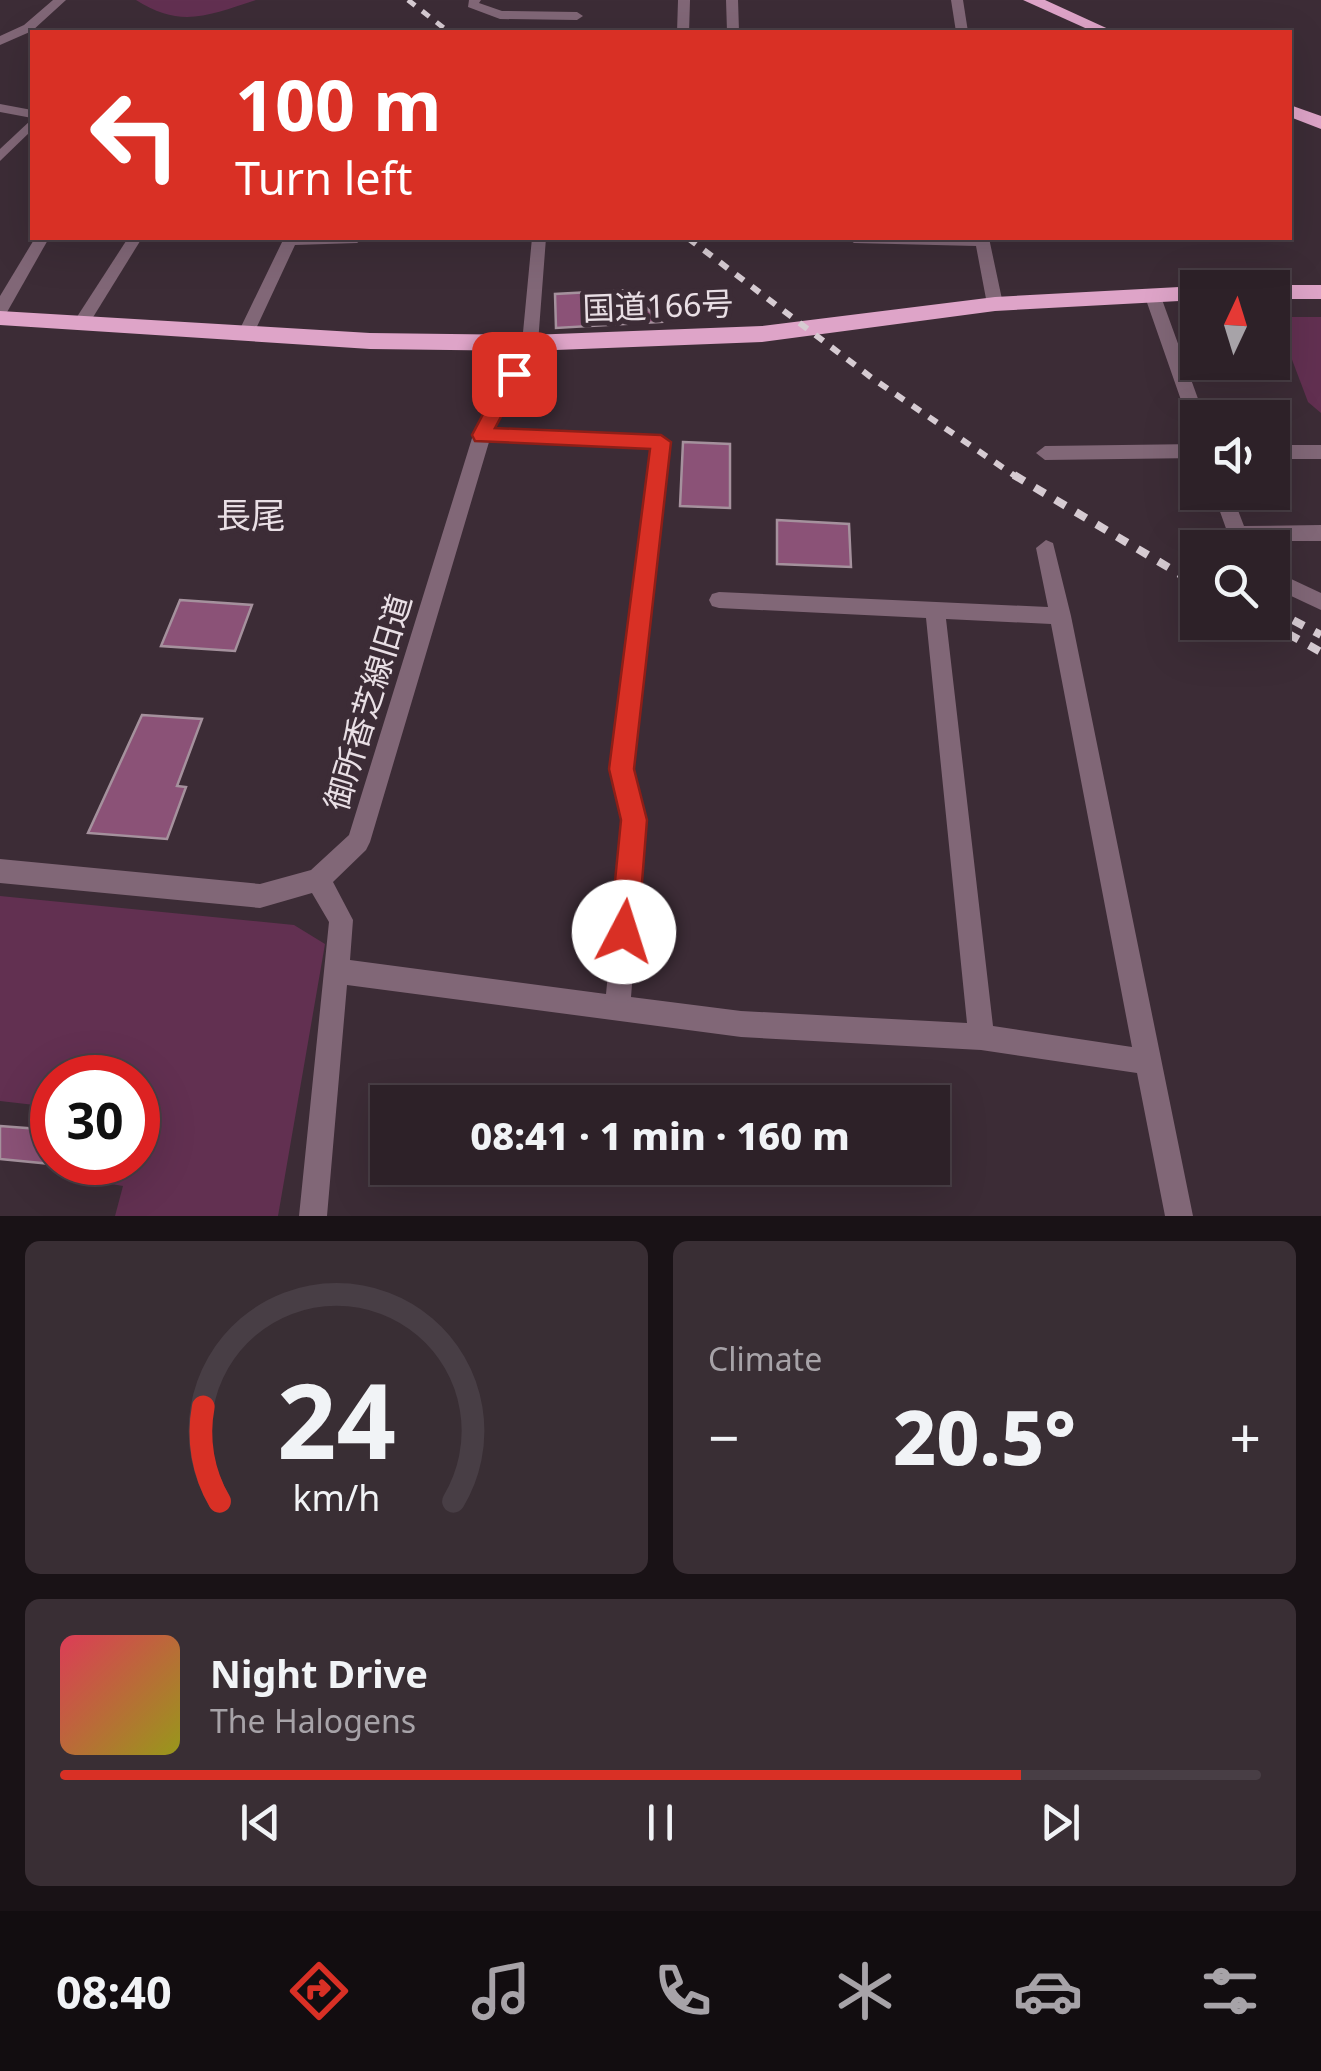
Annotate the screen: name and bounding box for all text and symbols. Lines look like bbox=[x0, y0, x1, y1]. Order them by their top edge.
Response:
text: 100 m bbox=[235, 56, 442, 152]
icon: left bbox=[70, 70, 200, 200]
text: Turn left bbox=[235, 147, 412, 208]
north arrow bbox=[1180, 270, 1290, 380]
map controls bbox=[1180, 270, 1290, 640]
street label: 国道166号 bbox=[582, 281, 734, 329]
pin bbox=[472, 332, 557, 417]
icon: arrive bbox=[487, 347, 542, 402]
button: sound bbox=[1180, 400, 1290, 510]
district label: 長尾 bbox=[216, 491, 286, 538]
button: search bbox=[1180, 530, 1290, 640]
street label: 御所香芝線旧道 bbox=[314, 589, 420, 815]
position arrow bbox=[572, 880, 676, 984]
speed limit sign: 30 bbox=[30, 1055, 160, 1185]
text: 08:41 · 1 min · 160 m bbox=[470, 1109, 850, 1161]
text: Climate bbox=[708, 1337, 822, 1380]
text: 24 bbox=[277, 1348, 396, 1489]
text: 20.5° bbox=[893, 1385, 1076, 1487]
text: − bbox=[708, 1399, 739, 1474]
text: + bbox=[1230, 1399, 1261, 1474]
text: km/h bbox=[293, 1473, 380, 1521]
text: Night Drive bbox=[210, 1647, 428, 1699]
text: The Halogens bbox=[210, 1699, 416, 1742]
icon: previous bbox=[233, 1795, 288, 1850]
icon: pause bbox=[633, 1795, 688, 1850]
icon: next bbox=[1033, 1795, 1088, 1850]
icon: directions bbox=[284, 1956, 354, 2026]
icon: music bbox=[466, 1956, 536, 2026]
icon: phone bbox=[648, 1956, 718, 2026]
icon: climate bbox=[830, 1956, 900, 2026]
icon: car bbox=[1013, 1956, 1083, 2026]
icon: filters bbox=[1195, 1956, 1265, 2026]
text: 08:40 bbox=[56, 1961, 172, 2022]

